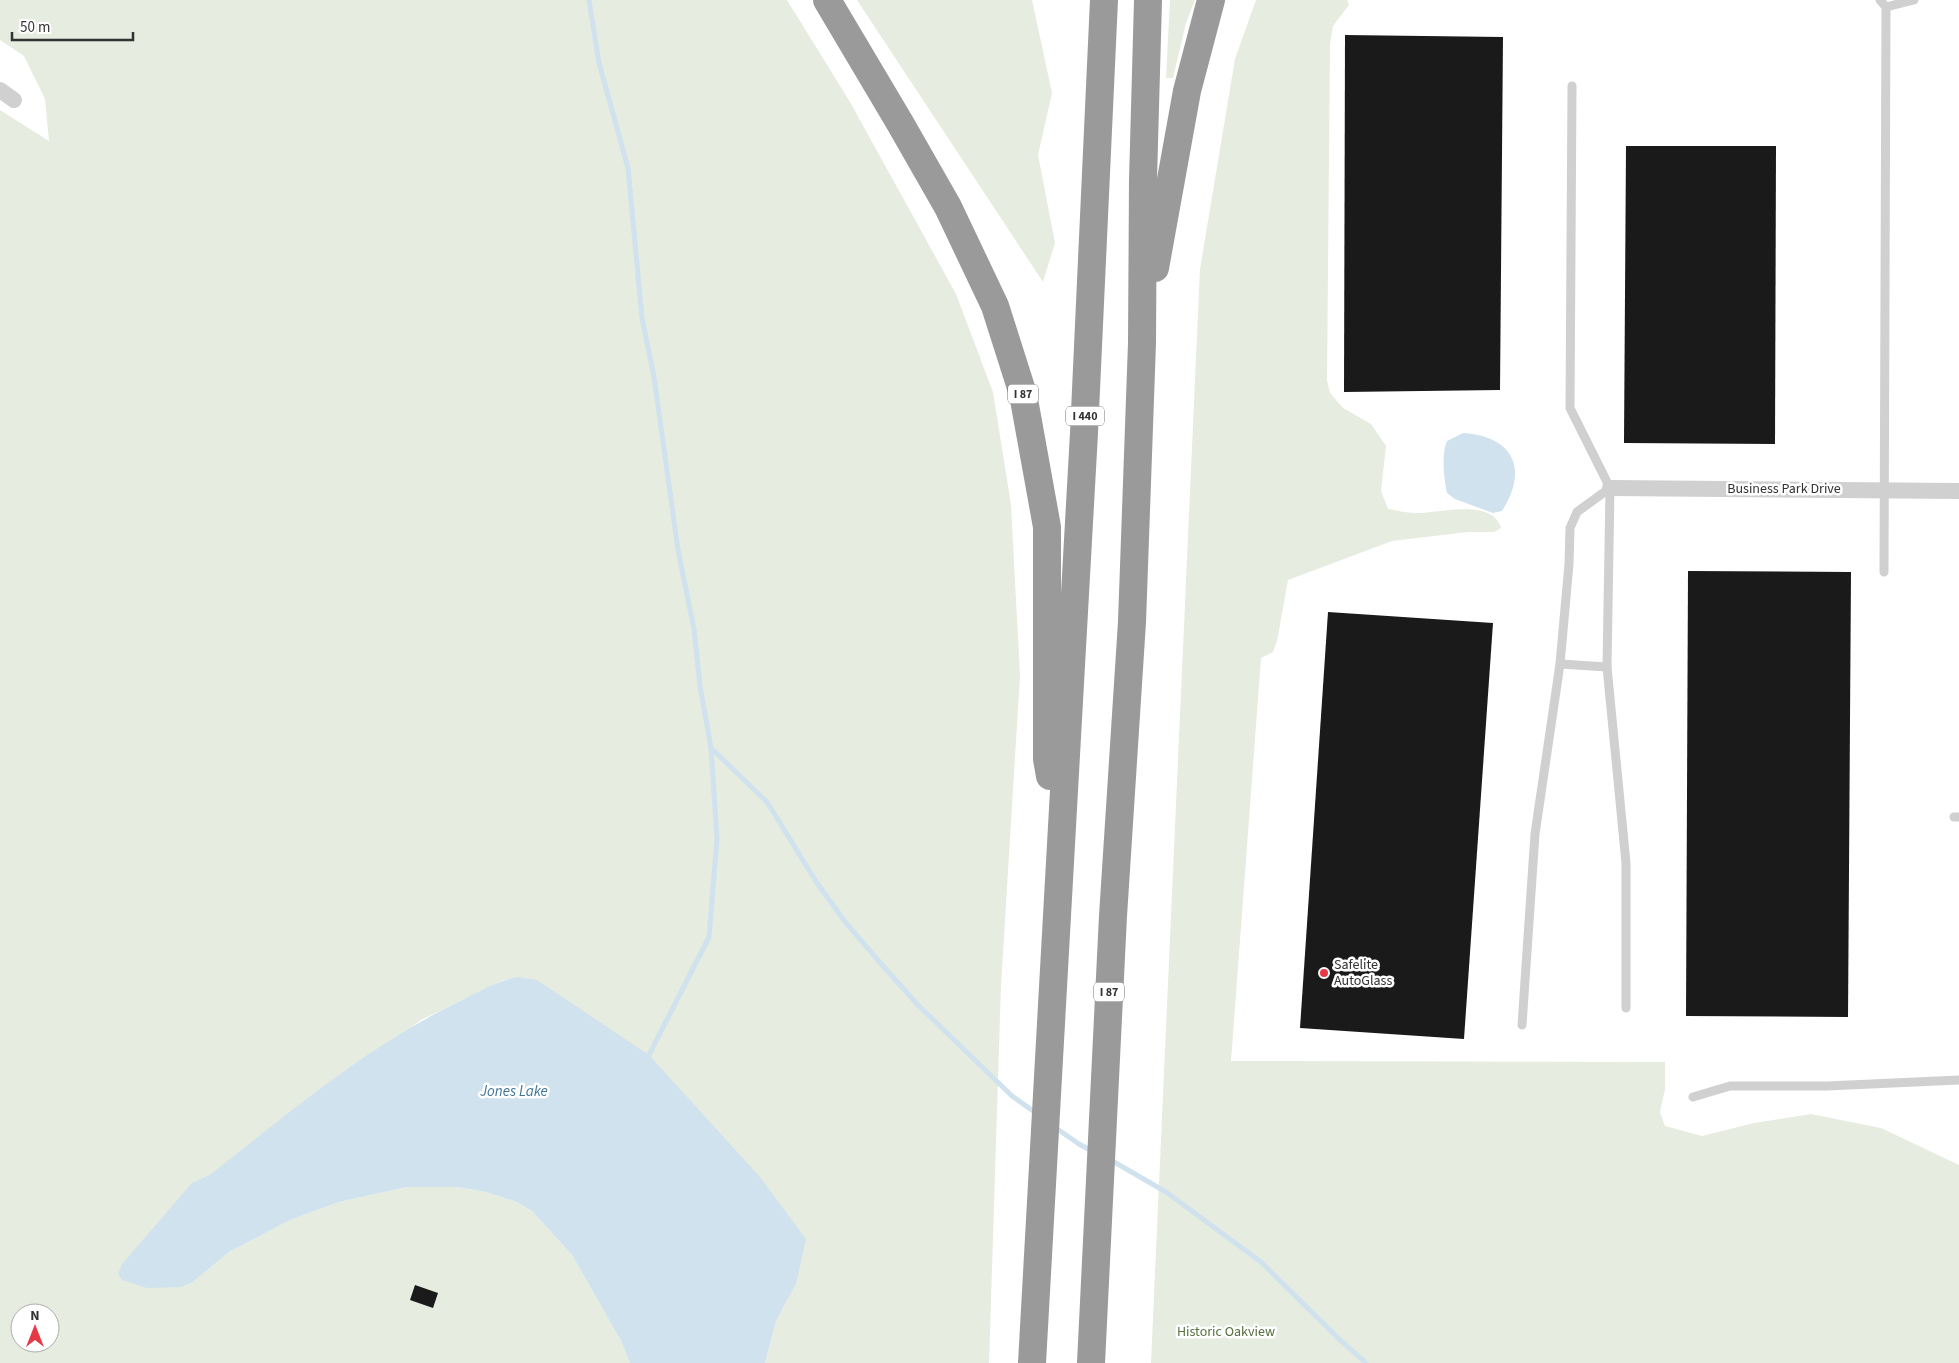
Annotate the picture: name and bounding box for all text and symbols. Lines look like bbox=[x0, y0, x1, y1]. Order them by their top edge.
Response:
scale bar bbox=[12, 10, 134, 42]
text: 50 m bbox=[20, 17, 50, 38]
road number: I 87 bbox=[1008, 384, 1038, 404]
road number: I 440 bbox=[1066, 406, 1104, 426]
street label: Business Park Drive bbox=[1727, 479, 1841, 499]
place label: Safelite AutoGlass bbox=[1334, 955, 1392, 991]
marker: Safelite AutoGlass bbox=[1318, 967, 1330, 979]
road number: I 87 bbox=[1094, 982, 1124, 1002]
water label: Jones Lake bbox=[479, 1081, 548, 1102]
north arrow bbox=[10, 1303, 60, 1353]
text: N bbox=[30, 1306, 40, 1326]
park label: Historic Oakview bbox=[1177, 1322, 1275, 1342]

